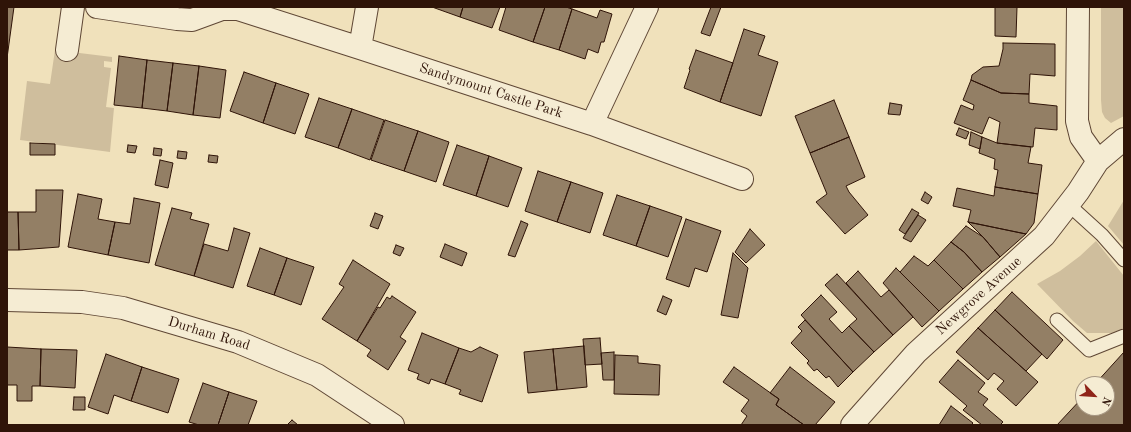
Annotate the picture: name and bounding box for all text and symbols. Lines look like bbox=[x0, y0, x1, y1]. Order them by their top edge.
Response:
street label: Sandymount Castle Park bbox=[417, 60, 565, 122]
street label: Newgrove Avenue bbox=[933, 253, 1025, 339]
street label: Durham Road bbox=[166, 314, 252, 354]
north arrow bbox=[1075, 376, 1115, 416]
text: N bbox=[1099, 395, 1112, 407]

